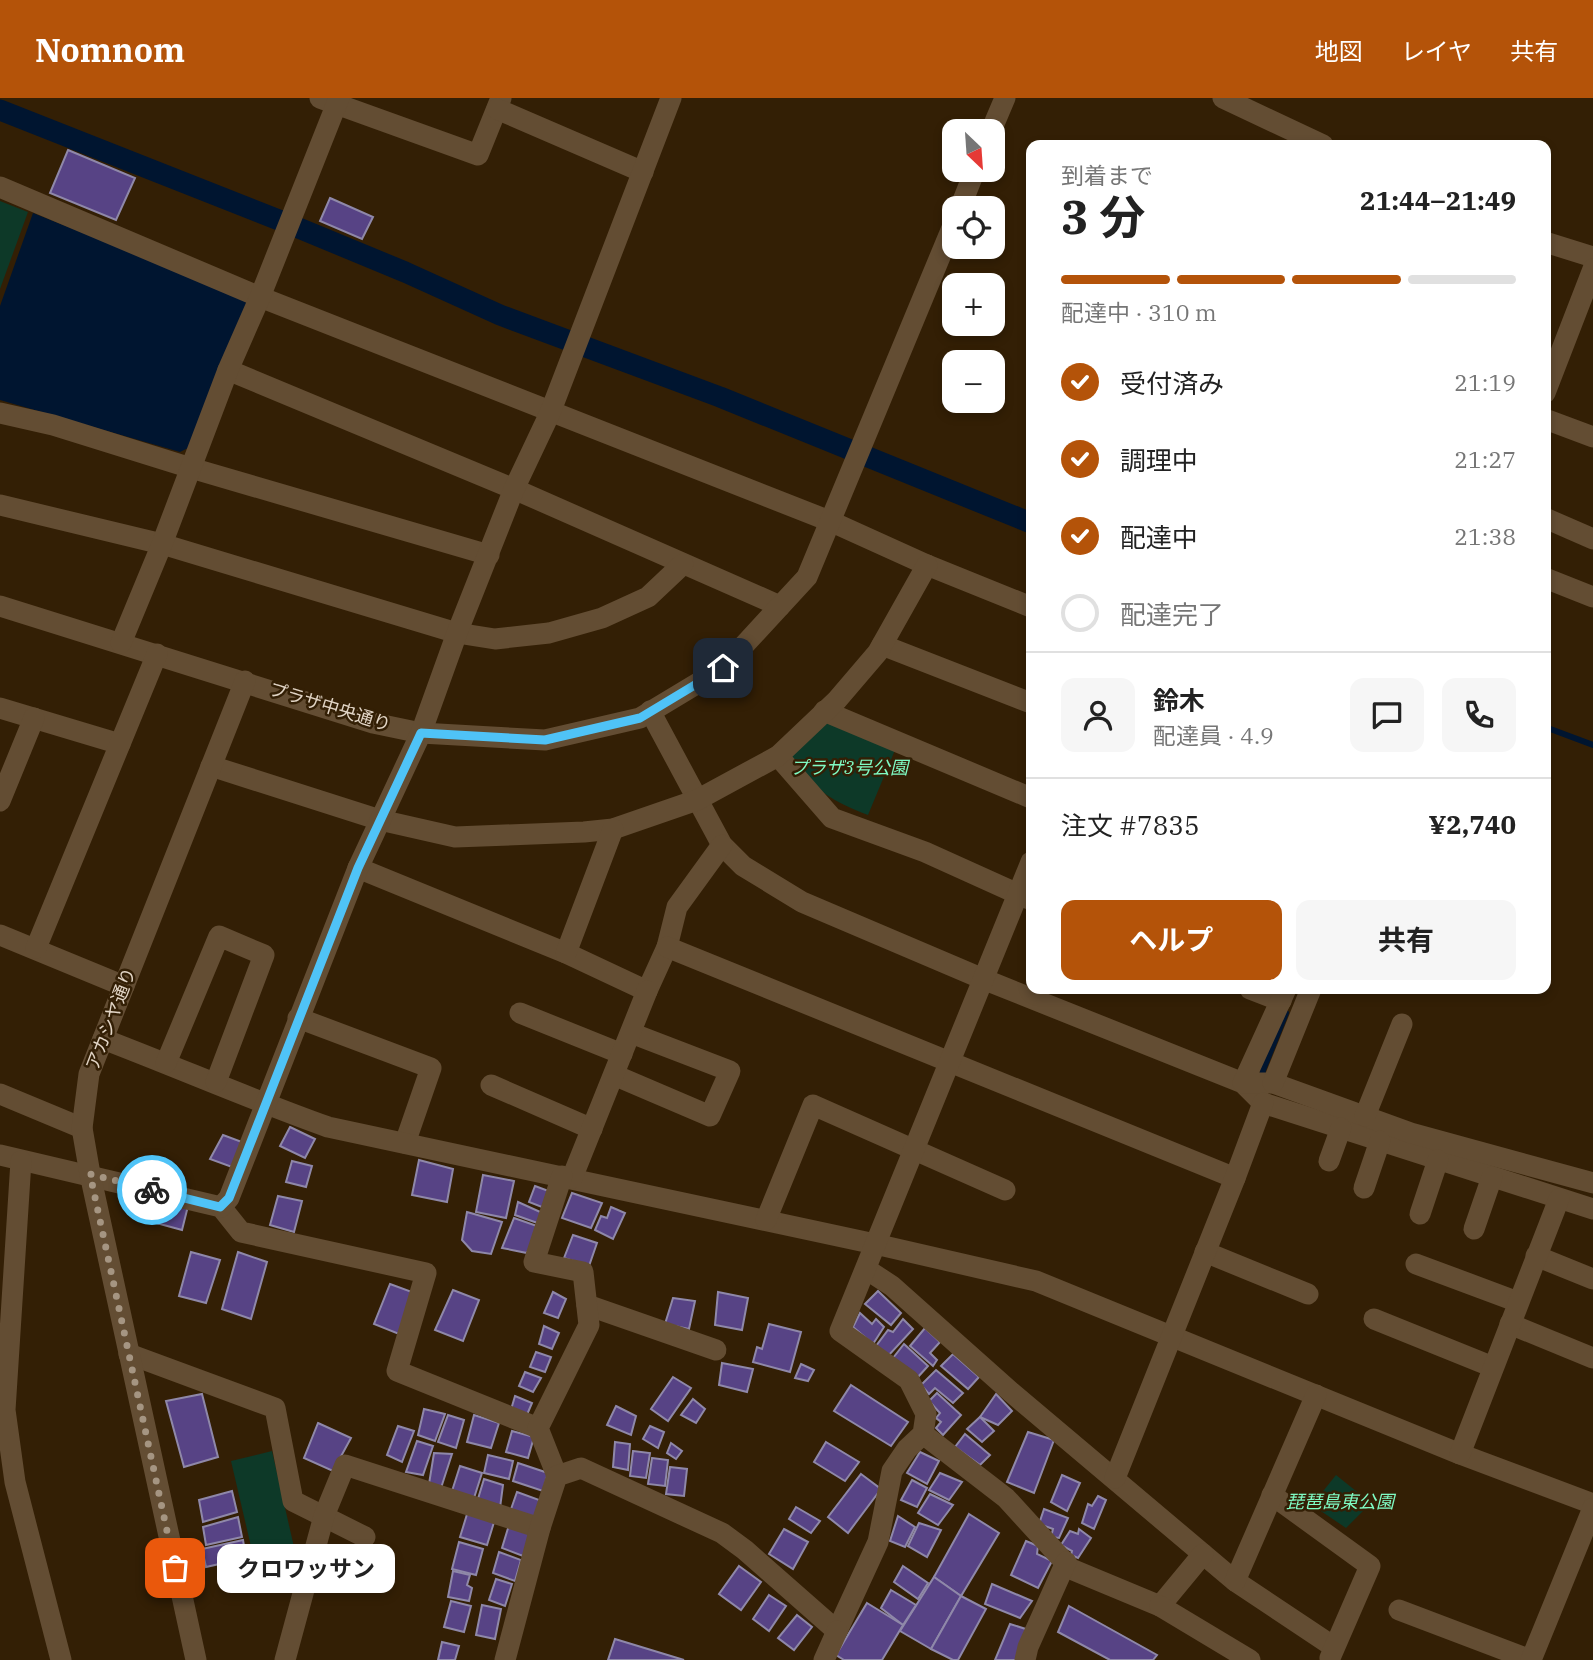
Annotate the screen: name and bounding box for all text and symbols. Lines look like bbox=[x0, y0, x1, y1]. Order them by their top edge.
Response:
text: Nomnom bbox=[35, 28, 185, 71]
text: 地図 bbox=[1315, 35, 1363, 67]
text: レイヤ bbox=[1401, 35, 1472, 67]
text: 共有 bbox=[1510, 35, 1558, 67]
north arrow bbox=[942, 119, 1004, 182]
map controls bbox=[942, 119, 1005, 413]
text: 到着まで bbox=[1061, 160, 1153, 190]
text: 21:44–21:49 bbox=[1360, 183, 1516, 217]
text: 3 分 bbox=[1061, 187, 1145, 247]
button: locate bbox=[942, 196, 1005, 259]
button: + bbox=[942, 273, 1005, 336]
text: 配達中 · 310 m bbox=[1061, 297, 1217, 327]
button: − bbox=[942, 350, 1005, 413]
icon: check bbox=[1061, 363, 1099, 401]
text: 受付済み bbox=[1120, 366, 1224, 400]
text: 21:19 bbox=[1454, 367, 1516, 397]
icon: check bbox=[1061, 440, 1099, 478]
text: 調理中 bbox=[1120, 443, 1198, 477]
text: 21:27 bbox=[1454, 444, 1516, 474]
icon: check bbox=[1061, 517, 1099, 555]
text: 配達中 bbox=[1120, 520, 1198, 554]
text: 21:38 bbox=[1454, 521, 1516, 551]
text: 配達完了 bbox=[1120, 597, 1224, 631]
pin bbox=[693, 638, 753, 698]
icon: home bbox=[704, 649, 742, 687]
street label: プラザ中央通り bbox=[267, 677, 394, 736]
button: person bbox=[1061, 678, 1135, 752]
button: chat bbox=[1350, 678, 1424, 752]
button: phone bbox=[1442, 678, 1516, 752]
text: 鈴木 bbox=[1153, 683, 1205, 717]
text: 配達員 · 4.9 bbox=[1153, 720, 1274, 750]
park label: プラザ3号公園 bbox=[790, 756, 911, 779]
text: ¥2,740 bbox=[1429, 807, 1516, 841]
text: 注文 #7835 bbox=[1061, 808, 1200, 842]
button: ヘルプ bbox=[1061, 900, 1282, 980]
button: 共有 bbox=[1296, 900, 1516, 980]
street label: アカシヤ通り bbox=[80, 964, 141, 1073]
courier bbox=[117, 1155, 187, 1225]
icon: bike bbox=[133, 1171, 171, 1209]
park label: 琵琶島東公園 bbox=[1286, 1490, 1397, 1513]
pin bbox=[145, 1538, 205, 1598]
callout: クロワッサン bbox=[217, 1544, 396, 1592]
icon: bag bbox=[156, 1549, 194, 1587]
text: クロワッサン bbox=[237, 1553, 375, 1583]

